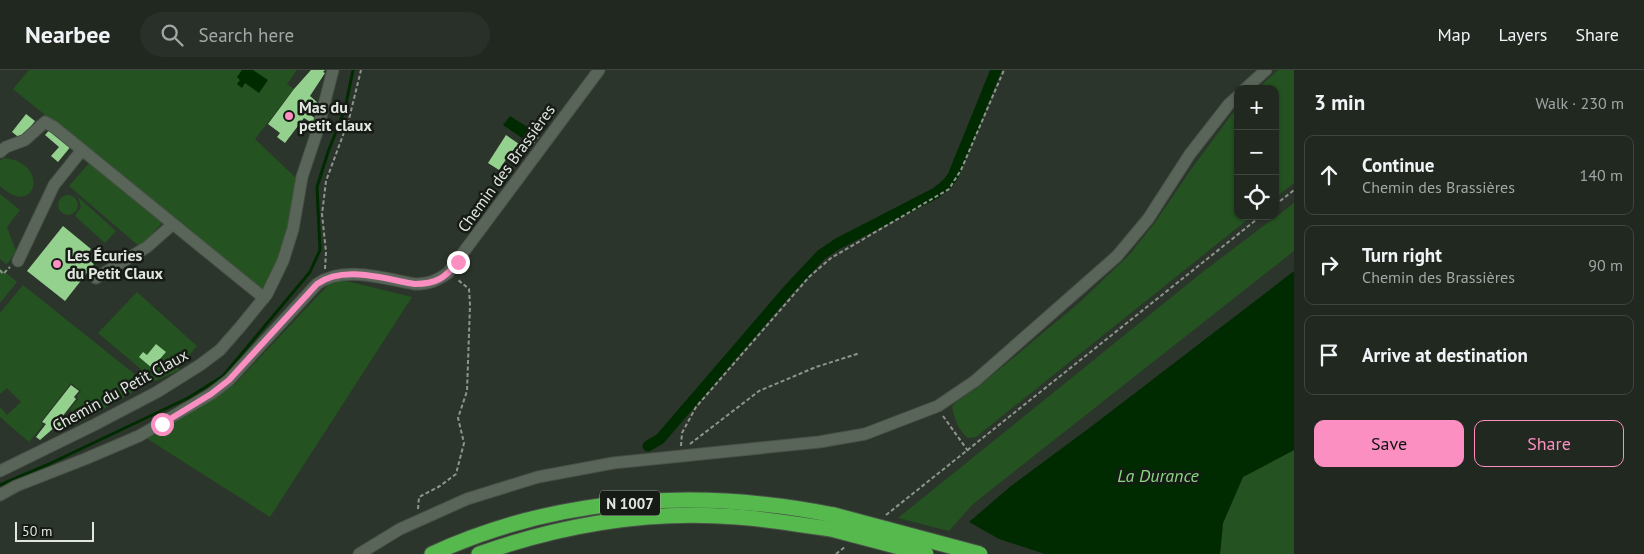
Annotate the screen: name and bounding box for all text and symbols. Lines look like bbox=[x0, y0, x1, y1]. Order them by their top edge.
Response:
search box bbox=[140, 12, 490, 57]
text: Nearbee bbox=[25, 19, 110, 50]
icon: search bbox=[158, 21, 186, 49]
text: Search here bbox=[198, 23, 294, 47]
text: Map bbox=[1438, 23, 1470, 46]
text: Layers bbox=[1498, 23, 1547, 46]
text: Share bbox=[1575, 23, 1619, 46]
map controls bbox=[1234, 85, 1279, 220]
button: + bbox=[1234, 85, 1279, 130]
text: 3 min bbox=[1314, 89, 1365, 116]
text: Walk · 230 m bbox=[1535, 93, 1624, 113]
place label: Mas du petit claux bbox=[299, 97, 372, 135]
street label: Chemin des Brassières bbox=[453, 100, 559, 236]
marker: Mas du petit claux bbox=[283, 110, 295, 122]
button: − bbox=[1234, 130, 1279, 175]
text: Continue bbox=[1362, 153, 1434, 177]
icon: ahead bbox=[1315, 161, 1343, 189]
text: 140 m bbox=[1580, 165, 1623, 185]
button: locate bbox=[1234, 175, 1279, 220]
text: Chemin des Brassières bbox=[1362, 177, 1515, 197]
text: Turn right bbox=[1362, 243, 1442, 267]
place label: Les Écuries du Petit Claux bbox=[67, 245, 163, 283]
route end bbox=[447, 251, 470, 274]
icon: right bbox=[1315, 251, 1343, 279]
text: 90 m bbox=[1588, 255, 1623, 275]
marker: Les Écuries du Petit Claux bbox=[51, 258, 63, 270]
text: Chemin des Brassières bbox=[1362, 267, 1515, 287]
icon: arrive bbox=[1315, 341, 1343, 369]
text: Arrive at destination bbox=[1362, 343, 1528, 367]
street label: Chemin du Petit Claux bbox=[49, 344, 191, 436]
route start bbox=[151, 413, 174, 436]
button: Save bbox=[1314, 420, 1464, 467]
button: Share bbox=[1474, 420, 1624, 467]
water label: La Durance bbox=[1117, 464, 1199, 487]
road number: N 1007 bbox=[600, 490, 660, 516]
scale bar bbox=[15, 519, 94, 542]
text: 50 m bbox=[22, 522, 52, 540]

